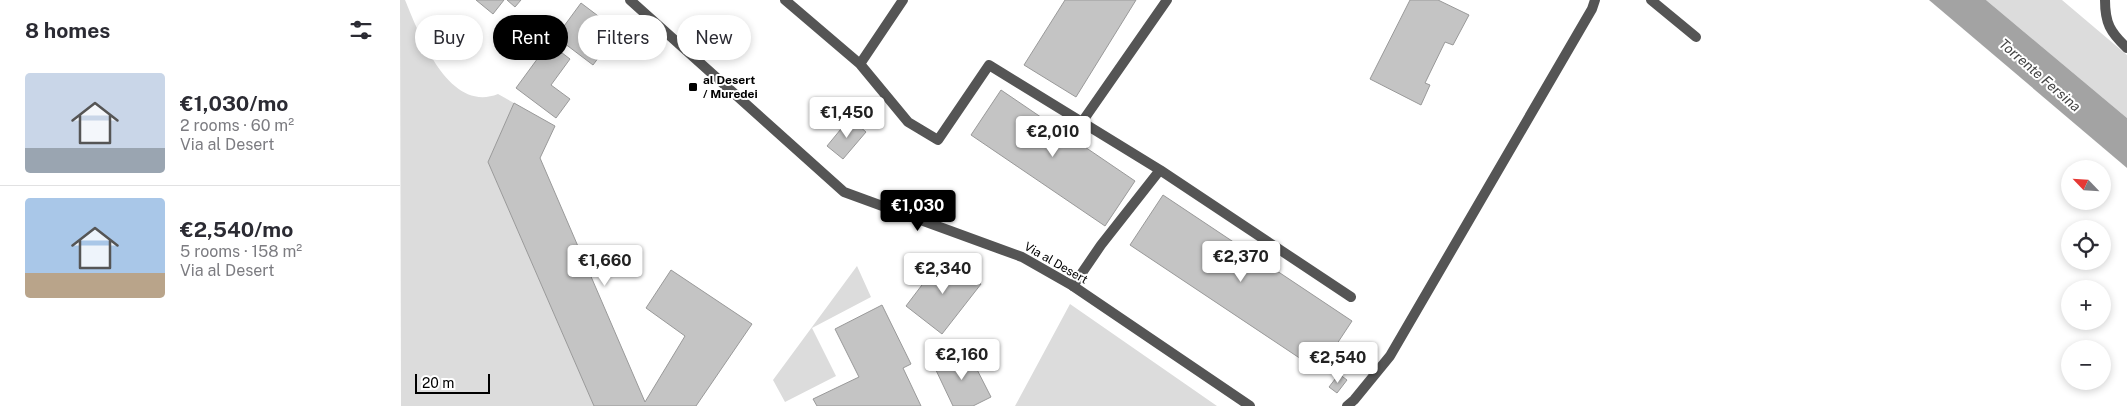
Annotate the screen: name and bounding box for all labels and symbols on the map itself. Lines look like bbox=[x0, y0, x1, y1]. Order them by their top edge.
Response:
water label: Torrente Fersina bbox=[1996, 35, 2084, 115]
place label: al Desert / Muredei bbox=[703, 73, 758, 101]
marker: al Desert / Muredei bbox=[687, 81, 699, 93]
pin: €1,450 bbox=[806, 96, 888, 139]
pin: €2,010 bbox=[1012, 116, 1094, 158]
north arrow bbox=[2061, 160, 2111, 210]
pin: €1,030 bbox=[877, 190, 959, 232]
street label: Via al Desert bbox=[1022, 239, 1090, 287]
pin: €2,370 bbox=[1200, 240, 1282, 283]
pin: €1,660 bbox=[564, 244, 646, 287]
pin: €2,340 bbox=[902, 252, 984, 295]
pin: €2,160 bbox=[921, 338, 1003, 381]
pin: €2,540 bbox=[1297, 342, 1379, 384]
scale bar bbox=[415, 371, 490, 394]

